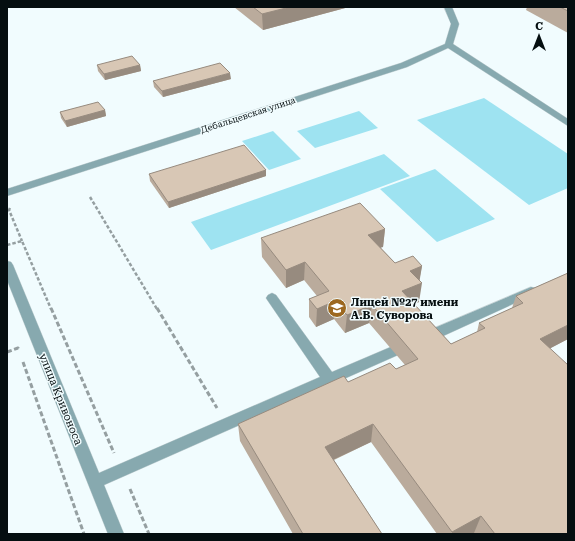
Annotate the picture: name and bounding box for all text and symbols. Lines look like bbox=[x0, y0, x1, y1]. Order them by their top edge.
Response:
north arrow bbox=[519, 16, 559, 56]
text: С bbox=[535, 20, 543, 33]
street label: Дебальцевская улица bbox=[199, 95, 297, 135]
place label: Лицей №27 имени А.В. Суворова bbox=[351, 296, 459, 322]
school or university icon: Лицей №27 имени А.В. Суворова bbox=[326, 297, 348, 319]
street label: улица Кривоноса bbox=[36, 351, 85, 447]

